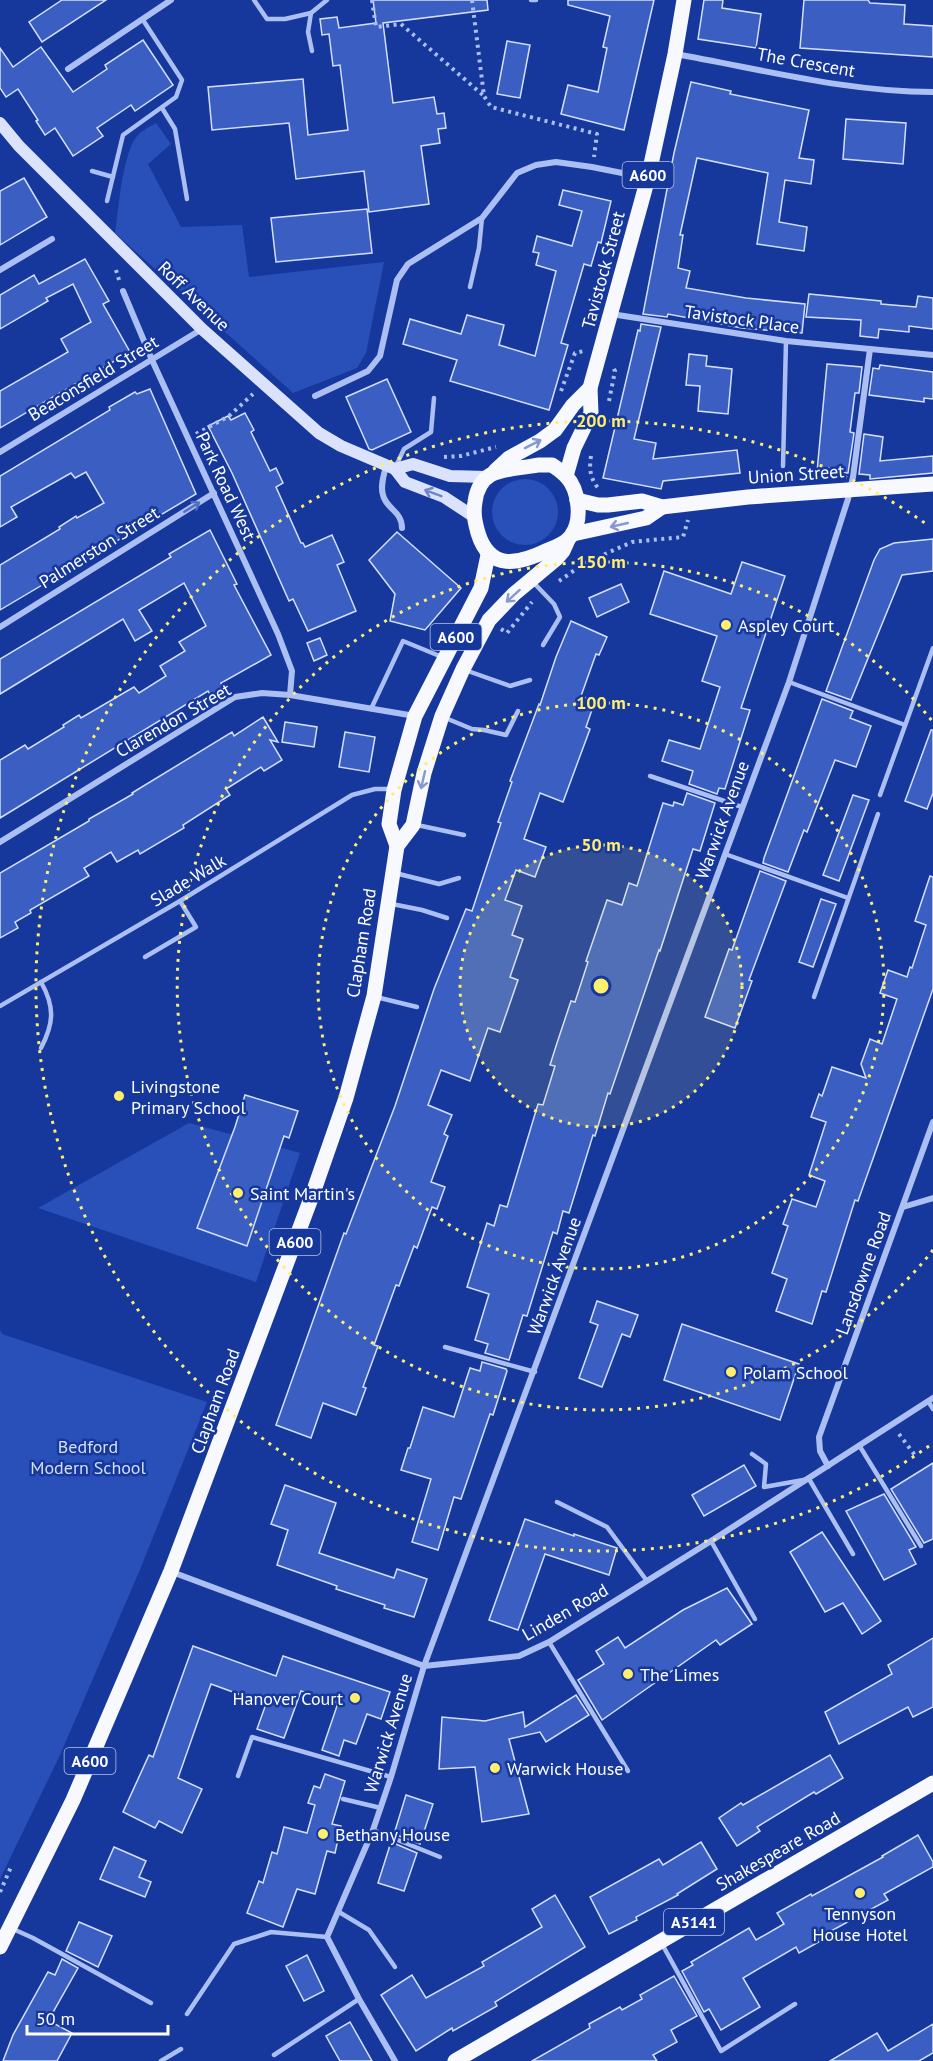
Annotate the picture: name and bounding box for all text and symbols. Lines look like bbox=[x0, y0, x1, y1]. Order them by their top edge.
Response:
street label: The Crescent bbox=[755, 42, 857, 82]
road number: A600 bbox=[622, 162, 674, 188]
street label: Tavistock Street bbox=[576, 209, 630, 331]
street label: Roff Avenue bbox=[153, 256, 235, 336]
street label: Tavistock Place bbox=[683, 300, 801, 338]
street label: Beaconsfield Street bbox=[24, 330, 162, 426]
text: 200 m bbox=[576, 409, 626, 432]
street label: Park Road West bbox=[191, 428, 261, 544]
one-way arrow bbox=[524, 438, 542, 450]
street label: Union Street bbox=[747, 459, 845, 489]
one-way arrow bbox=[424, 486, 443, 497]
street label: Palmerston Street bbox=[35, 501, 163, 593]
one-way arrow bbox=[183, 501, 200, 513]
one-way arrow bbox=[610, 519, 629, 531]
text: 150 m bbox=[576, 550, 626, 573]
one-way arrow bbox=[505, 589, 520, 603]
place label: Aspley Court bbox=[738, 614, 834, 637]
marker: Aspley Court bbox=[719, 618, 733, 632]
road number: A600 bbox=[430, 624, 482, 650]
street label: Clarendon Street bbox=[111, 678, 235, 762]
text: 100 m bbox=[576, 691, 626, 714]
street label: Warwick Avenue bbox=[690, 758, 754, 882]
one-way arrow bbox=[417, 769, 428, 789]
text: 50 m bbox=[581, 833, 621, 856]
street label: Slade Walk bbox=[146, 848, 230, 911]
street label: Clapham Road bbox=[341, 887, 381, 999]
centre of rings bbox=[591, 976, 611, 996]
place label: Livingstone Primary School bbox=[131, 1075, 246, 1119]
marker: Livingstone Primary School bbox=[112, 1089, 126, 1103]
place label: Saint Martin's bbox=[250, 1182, 355, 1205]
marker: Saint Martin's bbox=[231, 1186, 245, 1200]
street label: Lansdowne Road bbox=[830, 1208, 896, 1338]
street label: Warwick Avenue bbox=[522, 1214, 586, 1338]
road number: A600 bbox=[270, 1229, 320, 1255]
street label: Clapham Road bbox=[185, 1345, 245, 1457]
place label: Polam School bbox=[743, 1361, 848, 1384]
marker: Polam School bbox=[724, 1365, 738, 1379]
park label: Bedford Modern School bbox=[30, 1435, 147, 1479]
street label: Linden Road bbox=[518, 1578, 612, 1646]
place label: The Limes bbox=[640, 1663, 719, 1686]
marker: The Limes bbox=[621, 1667, 635, 1681]
street label: Warwick Avenue bbox=[359, 1670, 417, 1796]
place label: Hanover Court bbox=[232, 1687, 343, 1710]
marker: Hanover Court bbox=[348, 1691, 362, 1705]
road number: A600 bbox=[64, 1748, 116, 1774]
place label: Warwick House bbox=[507, 1757, 623, 1780]
marker: Warwick House bbox=[488, 1761, 502, 1775]
street label: Shakespeare Road bbox=[712, 1806, 844, 1896]
place label: Bethany House bbox=[335, 1823, 450, 1846]
marker: Bethany House bbox=[316, 1827, 330, 1841]
marker: Tennyson House Hotel bbox=[853, 1886, 867, 1900]
place label: Tennyson House Hotel bbox=[812, 1902, 908, 1946]
road number: A5141 bbox=[664, 1909, 724, 1935]
scale bar bbox=[27, 1998, 168, 2036]
text: 50 m bbox=[36, 2007, 75, 2030]

